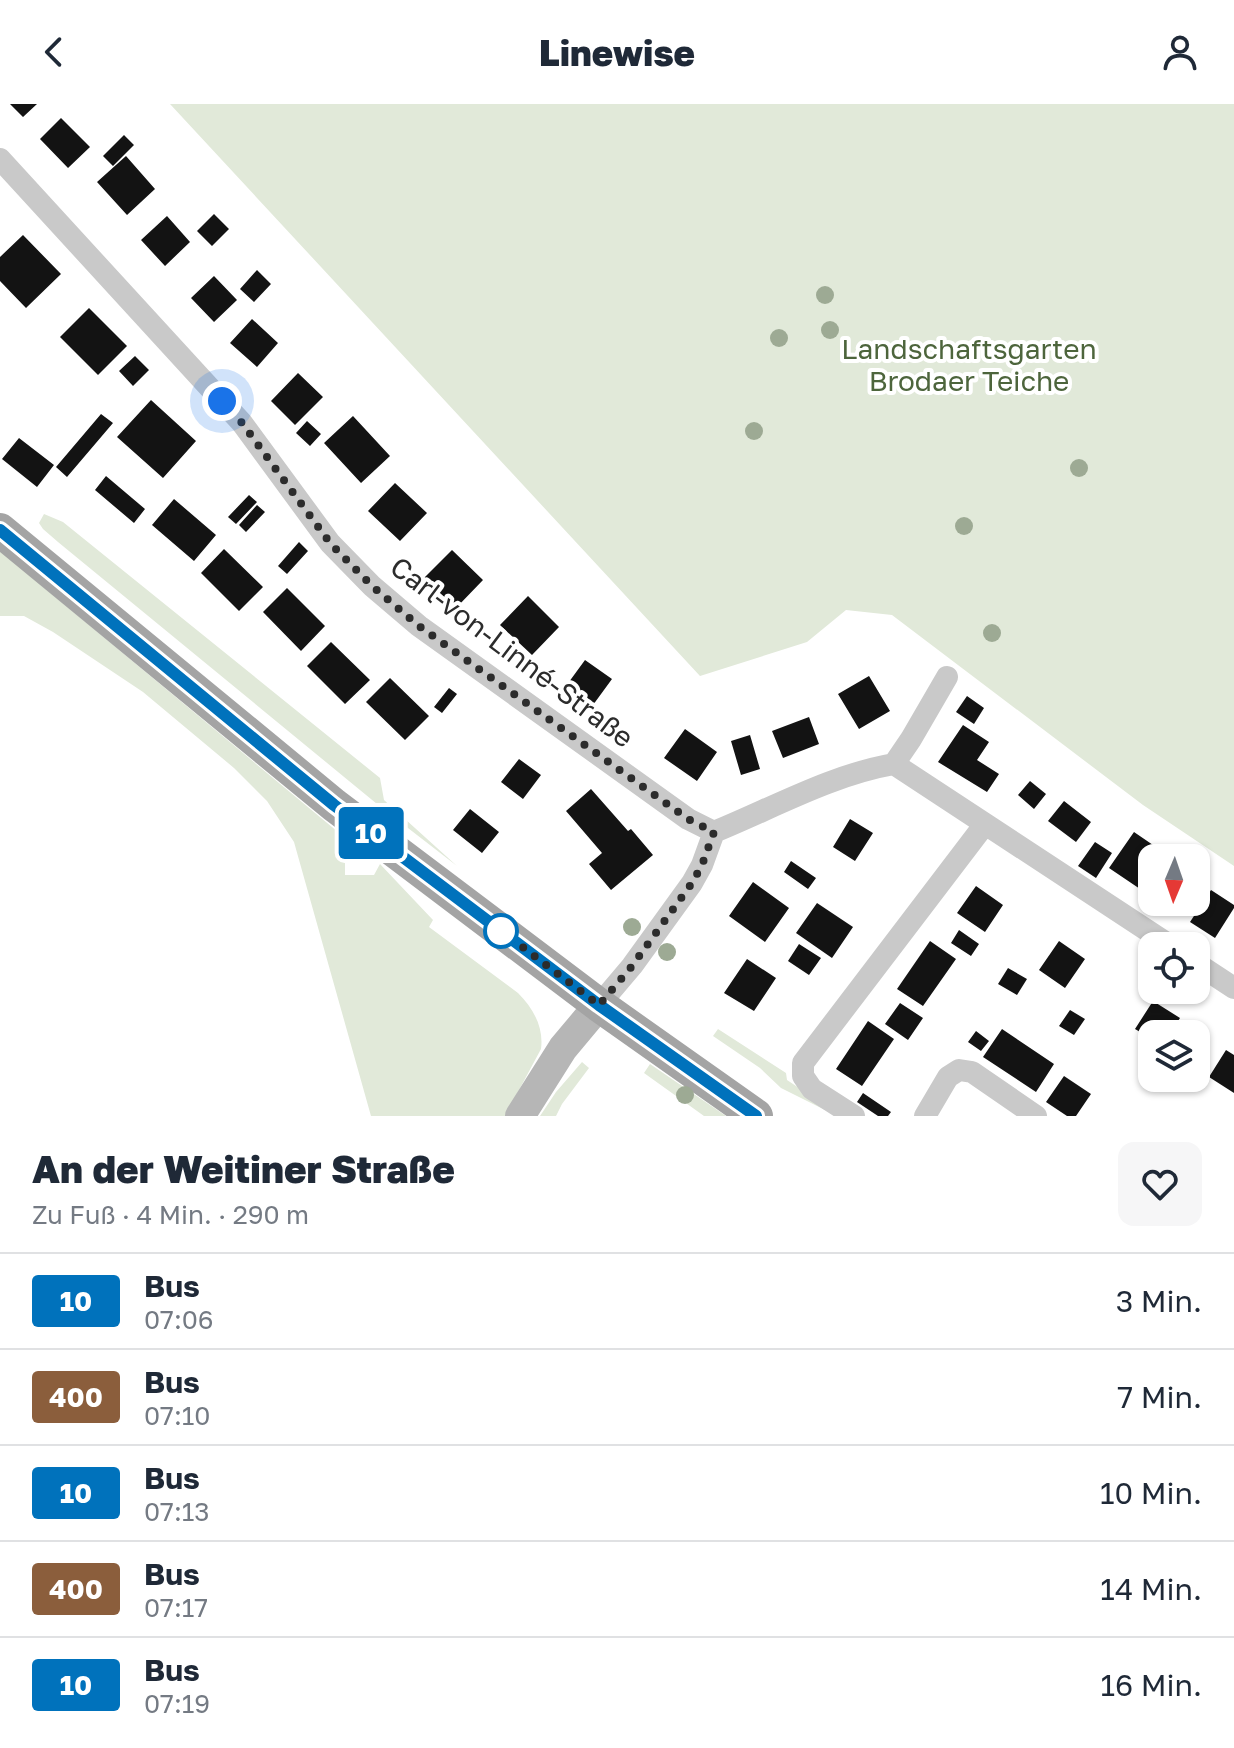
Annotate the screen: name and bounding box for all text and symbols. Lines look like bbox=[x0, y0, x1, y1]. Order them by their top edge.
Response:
icon: back bbox=[32, 30, 76, 74]
icon: person bbox=[1158, 30, 1202, 74]
text: Linewise bbox=[539, 31, 695, 74]
park label: Landschaftsgarten Brodaer Teiche bbox=[841, 332, 1097, 397]
your location bbox=[202, 381, 242, 421]
street label: Carl-von-Linné-Straße bbox=[384, 549, 640, 754]
line badge: 10 bbox=[335, 807, 407, 859]
text: 10 bbox=[355, 816, 387, 849]
north arrow bbox=[1138, 844, 1210, 916]
map controls bbox=[1138, 844, 1210, 1092]
unlabelled marker bbox=[484, 914, 518, 948]
button: locate bbox=[1138, 932, 1210, 1004]
button: layers bbox=[1138, 1020, 1210, 1092]
button: heart bbox=[1118, 1142, 1202, 1226]
text: An der Weitiner Straße bbox=[32, 1146, 455, 1191]
text: Zu Fuß · 4 Min. · 290 m bbox=[32, 1199, 309, 1230]
text: Bus bbox=[144, 1268, 200, 1304]
text: 3 Min. bbox=[1116, 1283, 1202, 1319]
text: 10 bbox=[60, 1284, 92, 1317]
text: 07:06 bbox=[144, 1304, 214, 1335]
text: Bus bbox=[144, 1364, 200, 1400]
text: 7 Min. bbox=[1117, 1379, 1202, 1415]
text: 400 bbox=[49, 1380, 103, 1413]
text: 07:10 bbox=[144, 1400, 210, 1431]
text: Bus bbox=[144, 1460, 200, 1496]
text: 10 Min. bbox=[1100, 1475, 1202, 1511]
text: 10 bbox=[60, 1476, 92, 1509]
text: 07:13 bbox=[144, 1496, 210, 1527]
text: Bus bbox=[144, 1556, 200, 1592]
text: 14 Min. bbox=[1100, 1571, 1202, 1607]
text: 400 bbox=[49, 1572, 103, 1605]
text: 07:17 bbox=[144, 1592, 208, 1623]
text: Bus bbox=[144, 1652, 200, 1688]
text: 16 Min. bbox=[1101, 1667, 1202, 1703]
text: 10 bbox=[60, 1668, 92, 1701]
text: 07:19 bbox=[144, 1688, 210, 1719]

